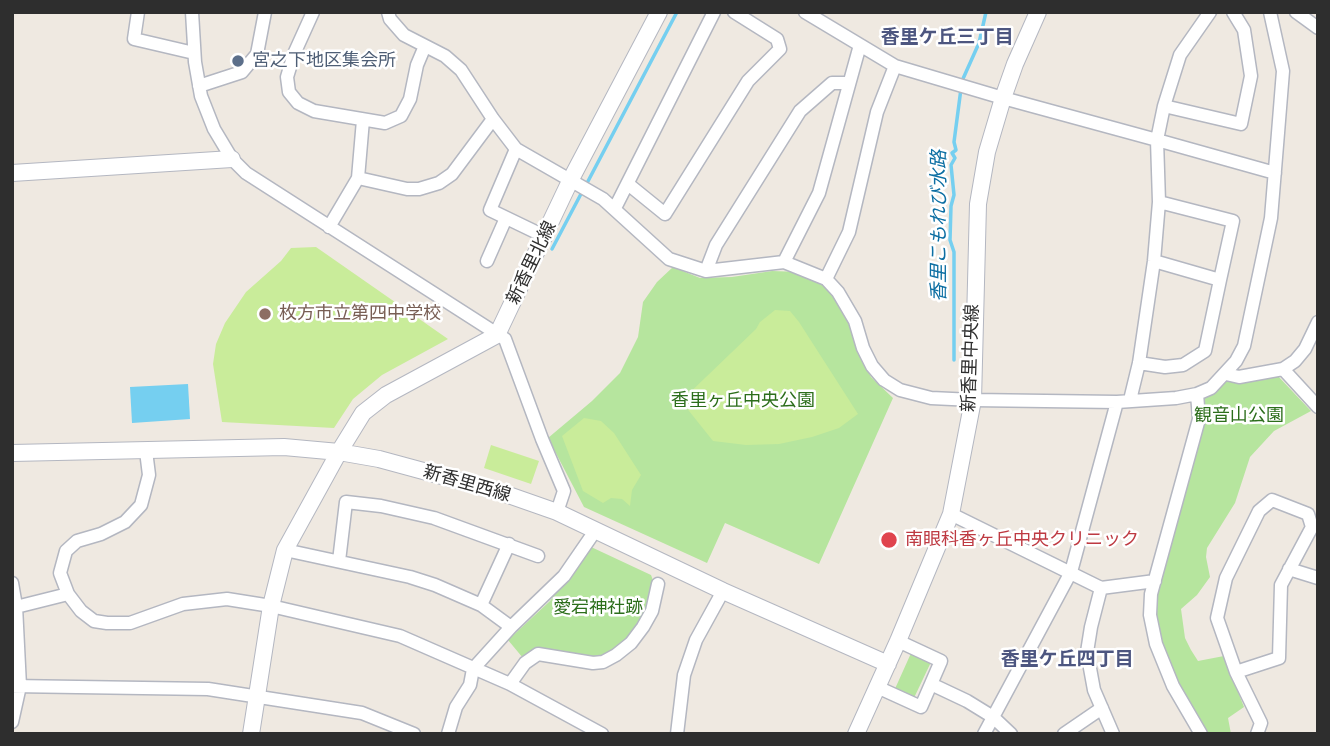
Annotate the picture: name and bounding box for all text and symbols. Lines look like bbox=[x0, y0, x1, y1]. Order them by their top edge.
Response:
district label: 香里ケ丘三丁目 bbox=[881, 27, 1013, 49]
place label: 宮之下地区集会所 bbox=[252, 50, 396, 72]
marker: 宮之下地区集会所 bbox=[230, 53, 246, 69]
water label: 香里こもれび水路 bbox=[929, 150, 951, 302]
street label: 新香里北線 bbox=[503, 218, 561, 308]
place label: 枚方市立第四中学校 bbox=[279, 303, 441, 325]
street label: 新香里中央線 bbox=[958, 304, 984, 412]
marker: 枚方市立第四中学校 bbox=[257, 306, 273, 322]
park label: 香里ヶ丘中央公園 bbox=[671, 390, 815, 412]
park label: 観音山公園 bbox=[1194, 405, 1284, 427]
street label: 新香里西線 bbox=[421, 461, 513, 507]
place label: 南眼科香ヶ丘中央クリニック bbox=[905, 529, 1139, 551]
marker: 南眼科香ヶ丘中央クリニック bbox=[879, 530, 899, 550]
park label: 愛宕神社跡 bbox=[553, 597, 643, 619]
district label: 香里ケ丘四丁目 bbox=[1001, 649, 1133, 671]

